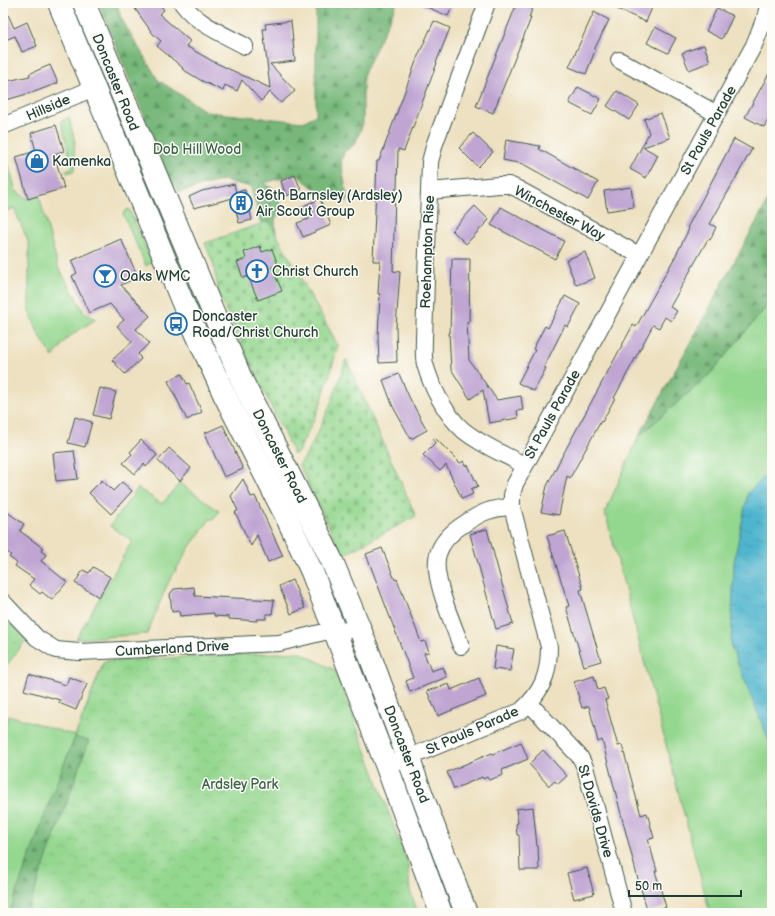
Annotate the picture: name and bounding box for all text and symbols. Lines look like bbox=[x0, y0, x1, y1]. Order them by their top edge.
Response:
street label: Doncaster Road bbox=[88, 31, 143, 133]
street label: St Pauls Parade bbox=[677, 83, 740, 178]
street label: Hillside bbox=[24, 91, 73, 124]
park label: Dob Hill Wood bbox=[153, 141, 241, 158]
shop icon: Kamenka bbox=[24, 148, 50, 174]
place label: Kamenka bbox=[52, 153, 111, 170]
street label: Winchester Way bbox=[511, 182, 609, 245]
place label: 36th Barnsley (Ardsley) Air Scout Group bbox=[256, 187, 403, 220]
building icon: 36th Barnsley (Ardsley) Air Scout Group bbox=[228, 190, 254, 216]
street label: Roehampton Rise bbox=[417, 195, 438, 309]
church icon: Christ Church bbox=[244, 258, 270, 284]
bar icon: Oaks WMC bbox=[92, 263, 118, 289]
place label: Christ Church bbox=[272, 263, 359, 280]
place label: Oaks WMC bbox=[120, 268, 190, 285]
place label: Doncaster Road/Christ Church bbox=[192, 308, 319, 341]
bus stop icon: Doncaster Road/Christ Church bbox=[163, 311, 189, 337]
street label: St Pauls Parade bbox=[521, 367, 584, 462]
street label: Doncaster Road bbox=[249, 406, 311, 506]
street label: Cumberland Drive bbox=[115, 637, 230, 660]
street label: St Pauls Parade bbox=[423, 702, 521, 758]
street label: Doncaster Road bbox=[380, 703, 433, 805]
street label: St Davids Drive bbox=[574, 763, 617, 860]
park label: Ardsley Park bbox=[202, 776, 279, 793]
scale bar bbox=[629, 872, 741, 898]
text: 50 m bbox=[635, 879, 662, 894]

